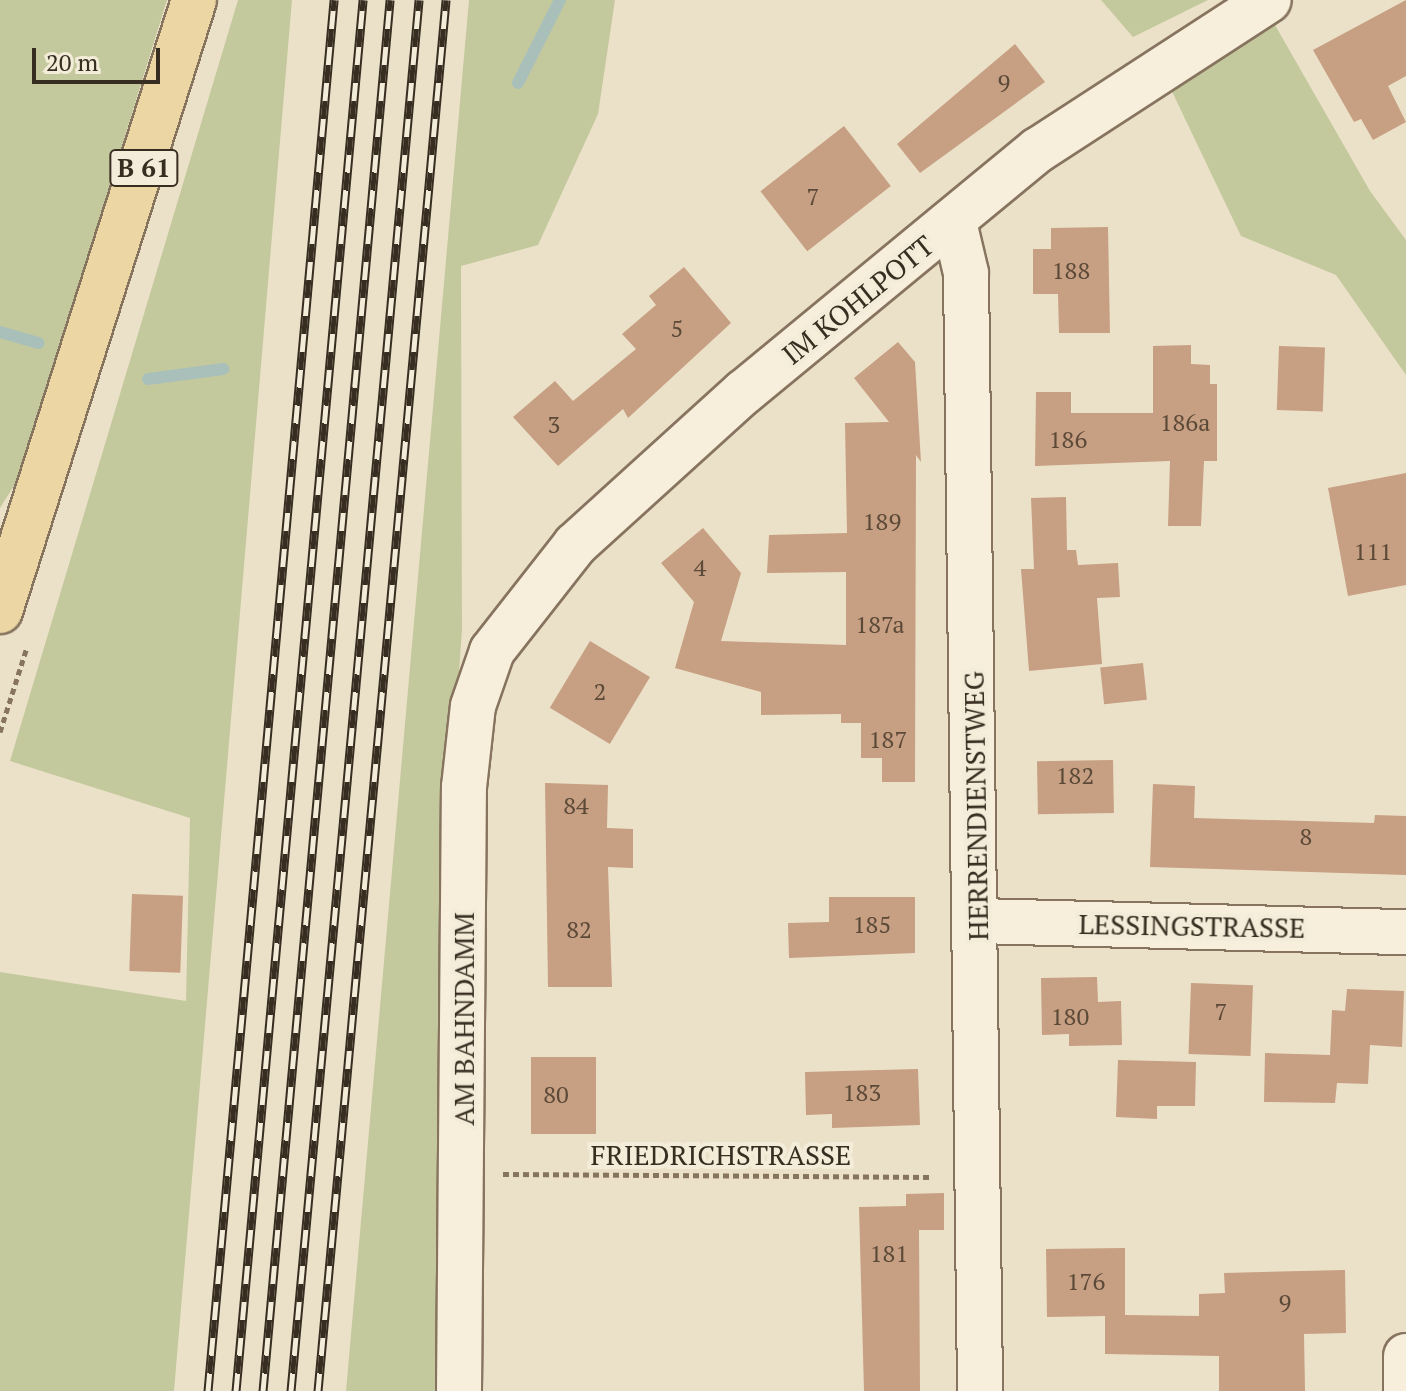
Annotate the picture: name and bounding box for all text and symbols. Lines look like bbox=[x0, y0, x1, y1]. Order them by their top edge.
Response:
scale bar bbox=[36, 32, 164, 82]
text: 20 m bbox=[46, 46, 98, 78]
house number: 9 bbox=[998, 69, 1010, 97]
road number: B 61 bbox=[108, 146, 180, 190]
house number: 7 bbox=[807, 183, 819, 211]
street label: IM KOHLPOTT bbox=[775, 229, 941, 371]
house number: 188 bbox=[1052, 257, 1090, 285]
house number: 5 bbox=[671, 315, 683, 343]
house number: 186a bbox=[1160, 409, 1210, 437]
house number: 3 bbox=[548, 411, 560, 439]
house number: 186 bbox=[1049, 426, 1087, 454]
house number: 189 bbox=[863, 508, 901, 536]
house number: 111 bbox=[1354, 538, 1392, 566]
house number: 4 bbox=[694, 554, 706, 582]
house number: 187a bbox=[855, 611, 905, 639]
street label: HERRENDIENSTWEG bbox=[957, 671, 995, 941]
house number: 2 bbox=[594, 678, 606, 706]
house number: 187 bbox=[869, 726, 907, 754]
house number: 182 bbox=[1056, 762, 1094, 790]
house number: 84 bbox=[563, 792, 589, 820]
house number: 8 bbox=[1300, 823, 1312, 851]
street label: LESSINGSTRASSE bbox=[1078, 907, 1306, 945]
house number: 185 bbox=[853, 911, 891, 939]
street label: AM BAHNDAMM bbox=[447, 912, 481, 1126]
house number: 82 bbox=[566, 916, 592, 944]
house number: 7 bbox=[1215, 998, 1227, 1026]
house number: 180 bbox=[1051, 1003, 1089, 1031]
house number: 183 bbox=[843, 1079, 881, 1107]
house number: 80 bbox=[543, 1081, 569, 1109]
street label: FRIEDRICHSTRASSE bbox=[591, 1138, 851, 1172]
house number: 181 bbox=[870, 1240, 908, 1268]
house number: 176 bbox=[1067, 1268, 1105, 1296]
house number: 9 bbox=[1279, 1289, 1291, 1317]

